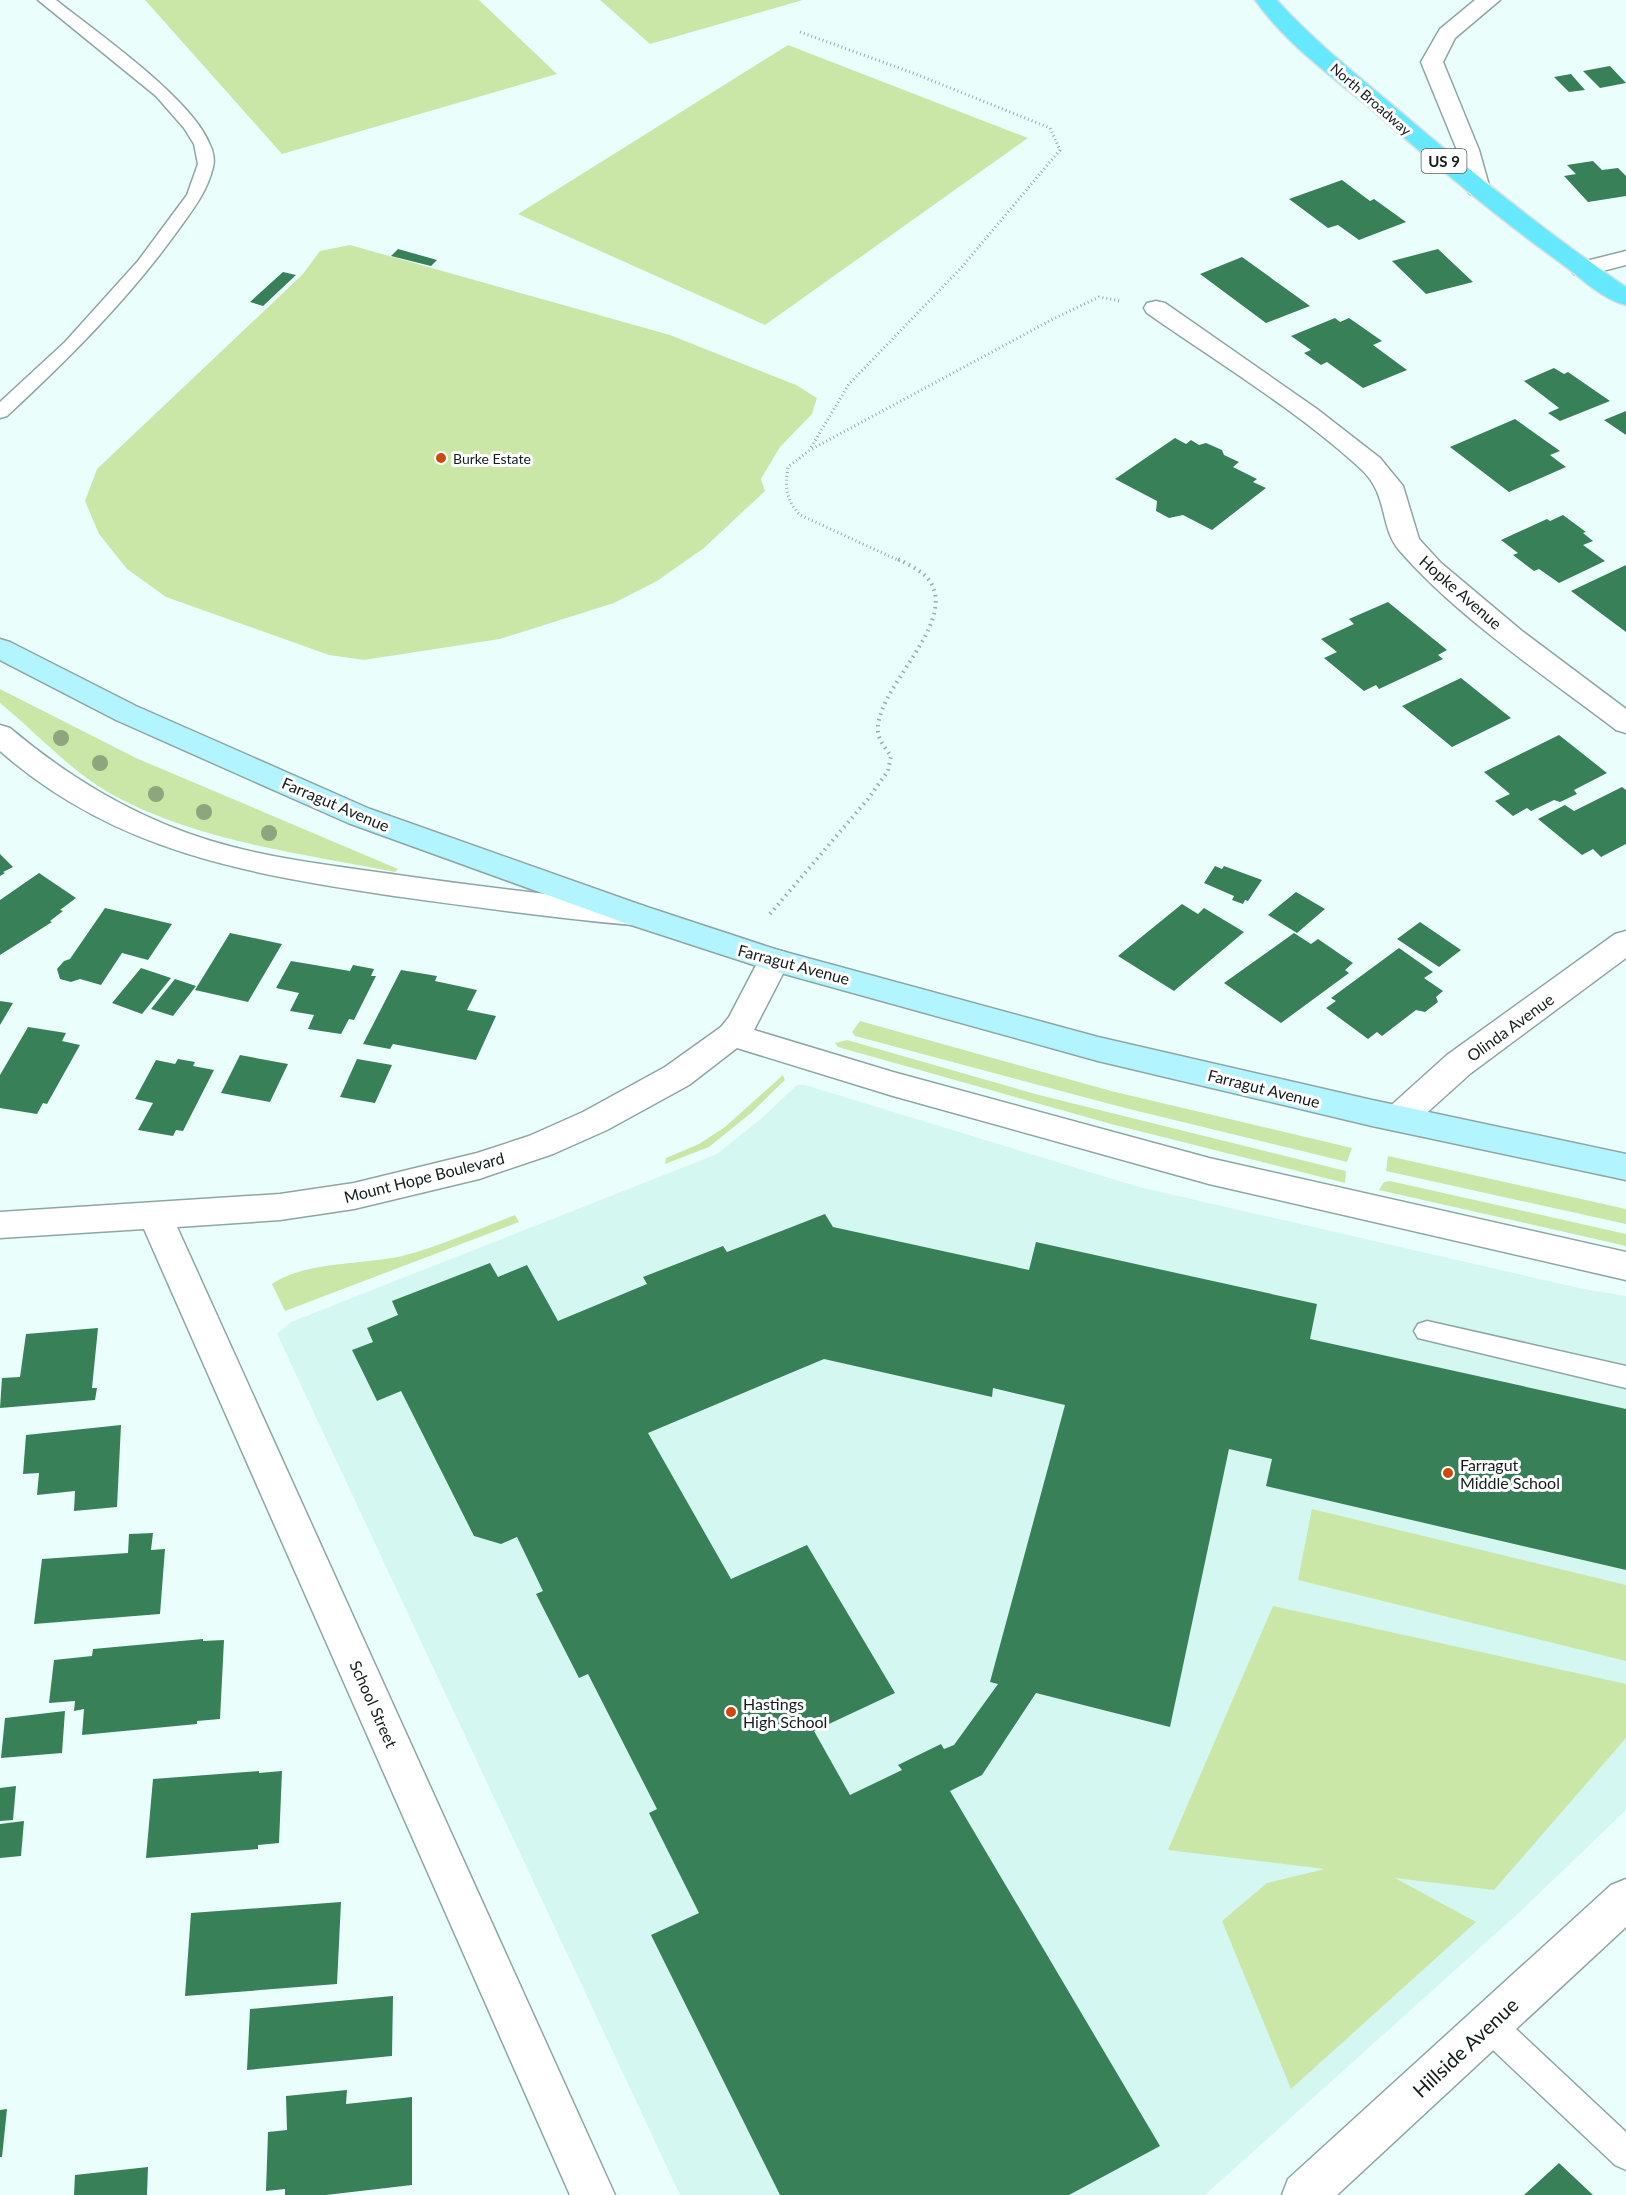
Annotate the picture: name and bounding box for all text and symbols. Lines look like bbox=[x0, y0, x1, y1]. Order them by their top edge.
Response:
street label: North Broadway bbox=[1327, 59, 1415, 139]
road number: US 9 bbox=[1422, 149, 1466, 173]
place label: Burke Estate bbox=[453, 450, 531, 467]
marker: Burke Estate bbox=[434, 451, 448, 465]
street label: Hopke Avenue bbox=[1416, 551, 1506, 633]
street label: Farragut Avenue bbox=[279, 773, 393, 835]
street label: Farragut Avenue bbox=[736, 940, 852, 988]
street label: Olinda Avenue bbox=[1463, 989, 1557, 1065]
street label: Farragut Avenue bbox=[1206, 1065, 1322, 1111]
street label: Mount Hope Boulevard bbox=[342, 1148, 506, 1206]
place label: Farragut Middle School bbox=[1460, 1455, 1560, 1492]
marker: Farragut Middle School bbox=[1441, 1466, 1455, 1480]
street label: School Street bbox=[346, 1657, 402, 1751]
place label: Hastings High School bbox=[743, 1694, 827, 1731]
marker: Hastings High School bbox=[724, 1705, 738, 1719]
street label: Hillside Avenue bbox=[1407, 1992, 1523, 2102]

